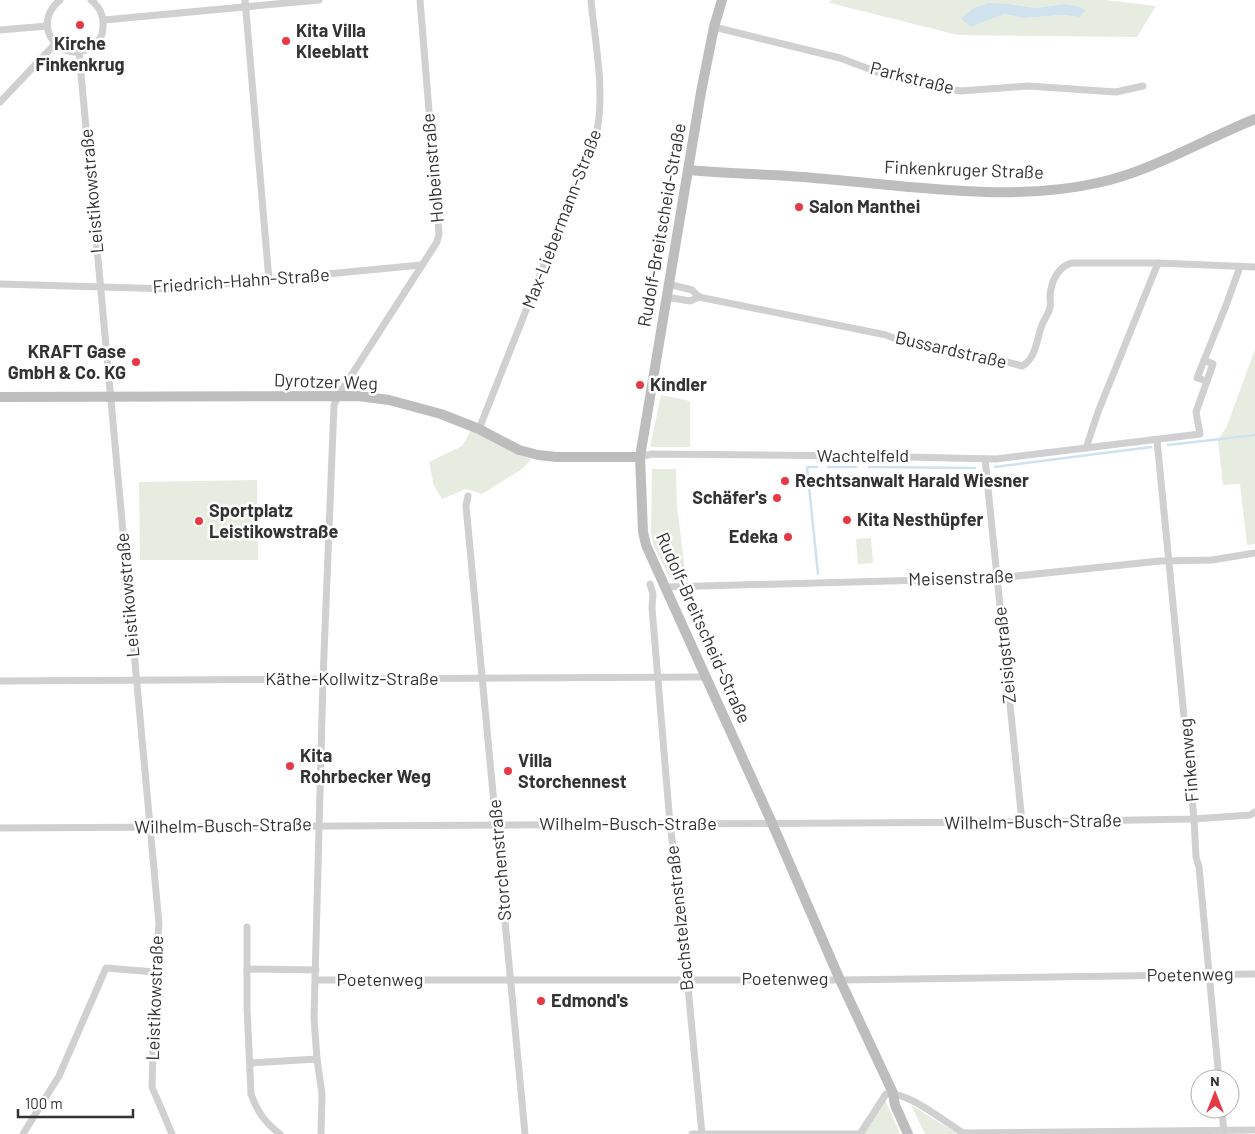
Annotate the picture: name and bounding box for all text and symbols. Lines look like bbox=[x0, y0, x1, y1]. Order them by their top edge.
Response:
marker: Kirche Finkenkrug bbox=[74, 19, 86, 31]
place label: Kita Villa Kleeblatt bbox=[296, 19, 369, 62]
place label: Kirche Finkenkrug bbox=[35, 32, 125, 75]
marker: Kita Villa Kleeblatt bbox=[280, 35, 292, 47]
street label: Parkstraße bbox=[868, 56, 957, 98]
street label: Holbeinstraße bbox=[416, 112, 448, 224]
street label: Rudolf-Breitscheid-Straße bbox=[632, 121, 690, 329]
street label: Max-Liebermann-Straße bbox=[517, 126, 605, 311]
street label: Leistikowstraße bbox=[75, 128, 107, 254]
street label: Finkenkruger Straße bbox=[884, 155, 1044, 183]
place label: Salon Manthei bbox=[809, 195, 920, 217]
marker: Salon Manthei bbox=[793, 201, 805, 213]
street label: Friedrich-Hahn-Straße bbox=[152, 263, 330, 297]
street label: Bussardstraße bbox=[893, 326, 1009, 373]
place label: KRAFT Gase GmbH & Co. KG bbox=[8, 340, 126, 383]
marker: KRAFT Gase GmbH & Co. KG bbox=[130, 356, 142, 368]
street label: Dyrotzer Weg bbox=[274, 368, 378, 394]
place label: Kindler bbox=[650, 373, 707, 395]
marker: Kindler bbox=[634, 379, 646, 391]
street label: Wachtelfeld bbox=[817, 444, 909, 466]
place label: Rechtsanwalt Harald Wiesner bbox=[795, 469, 1029, 491]
marker: Rechtsanwalt Harald Wiesner bbox=[779, 475, 791, 487]
place label: Schäfer's bbox=[692, 486, 767, 508]
marker: Schäfer's bbox=[771, 492, 783, 504]
place label: Sportplatz Leistikowstraße bbox=[209, 499, 338, 542]
place label: Kita Nesthüpfer bbox=[857, 508, 983, 530]
marker: Kita Nesthüpfer bbox=[841, 514, 853, 526]
marker: Sportplatz Leistikowstraße bbox=[193, 515, 205, 527]
place label: Edeka bbox=[729, 525, 778, 547]
street label: Rudolf-Breitscheid-Straße bbox=[652, 529, 756, 726]
marker: Edeka bbox=[782, 531, 794, 543]
street label: Leistikowstraße bbox=[111, 532, 143, 658]
street label: Meisenstraße bbox=[908, 564, 1014, 590]
street label: Zeisigstraße bbox=[988, 606, 1020, 705]
street label: Käthe-Kollwitz-Straße bbox=[265, 667, 439, 689]
street label: Finkenweg bbox=[1173, 717, 1203, 803]
place label: Kita Rohrbecker Weg bbox=[300, 744, 431, 787]
place label: Villa Storchennest bbox=[518, 749, 627, 792]
marker: Kita Rohrbecker Weg bbox=[284, 760, 296, 772]
marker: Villa Storchennest bbox=[502, 765, 514, 777]
street label: Storchenstraße bbox=[483, 798, 515, 922]
street label: Wilhelm-Busch-Straße bbox=[944, 808, 1122, 834]
street label: Wilhelm-Busch-Straße bbox=[134, 812, 312, 838]
street label: Wilhelm-Busch-Straße bbox=[539, 812, 717, 834]
street label: Bachstelzenstraße bbox=[660, 844, 698, 992]
street label: Leistikowstraße bbox=[141, 935, 167, 1061]
street label: Poetenweg bbox=[1146, 962, 1234, 986]
street label: Poetenweg bbox=[742, 967, 828, 989]
street label: Poetenweg bbox=[337, 968, 423, 990]
place label: Edmond's bbox=[551, 989, 628, 1011]
marker: Edmond's bbox=[535, 995, 547, 1007]
north arrow bbox=[1190, 1069, 1240, 1119]
text: N bbox=[1210, 1072, 1220, 1089]
scale bar bbox=[18, 1086, 132, 1118]
text: 100 m bbox=[25, 1094, 63, 1112]

